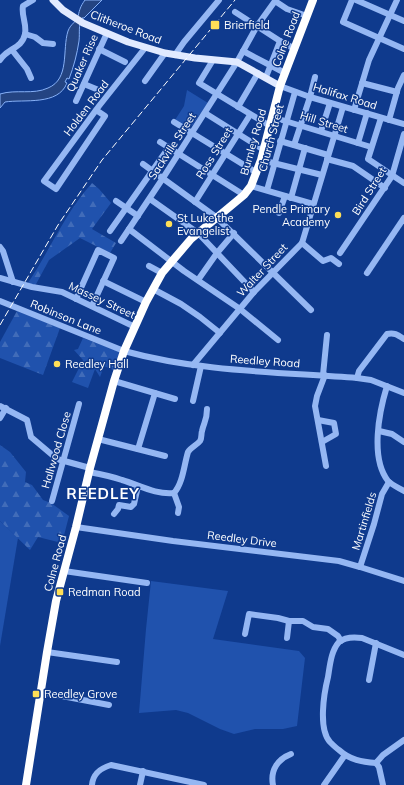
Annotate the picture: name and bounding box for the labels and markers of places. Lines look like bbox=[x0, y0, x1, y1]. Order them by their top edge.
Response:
place label: Brierfield bbox=[224, 18, 270, 32]
marker: Brierfield bbox=[209, 19, 221, 31]
place label: Pendle Primary Academy bbox=[252, 202, 330, 229]
marker: Pendle Primary Academy bbox=[333, 210, 343, 220]
place label: St Luke the Evangelist bbox=[177, 211, 233, 238]
marker: St Luke the Evangelist bbox=[164, 219, 174, 229]
place label: Reedley Hall bbox=[65, 357, 129, 371]
marker: Reedley Hall bbox=[52, 359, 62, 369]
place label: Redman Road bbox=[68, 585, 141, 599]
marker: Redman Road bbox=[55, 587, 65, 597]
place label: Reedley Grove bbox=[44, 687, 117, 701]
marker: Reedley Grove bbox=[31, 689, 41, 699]

